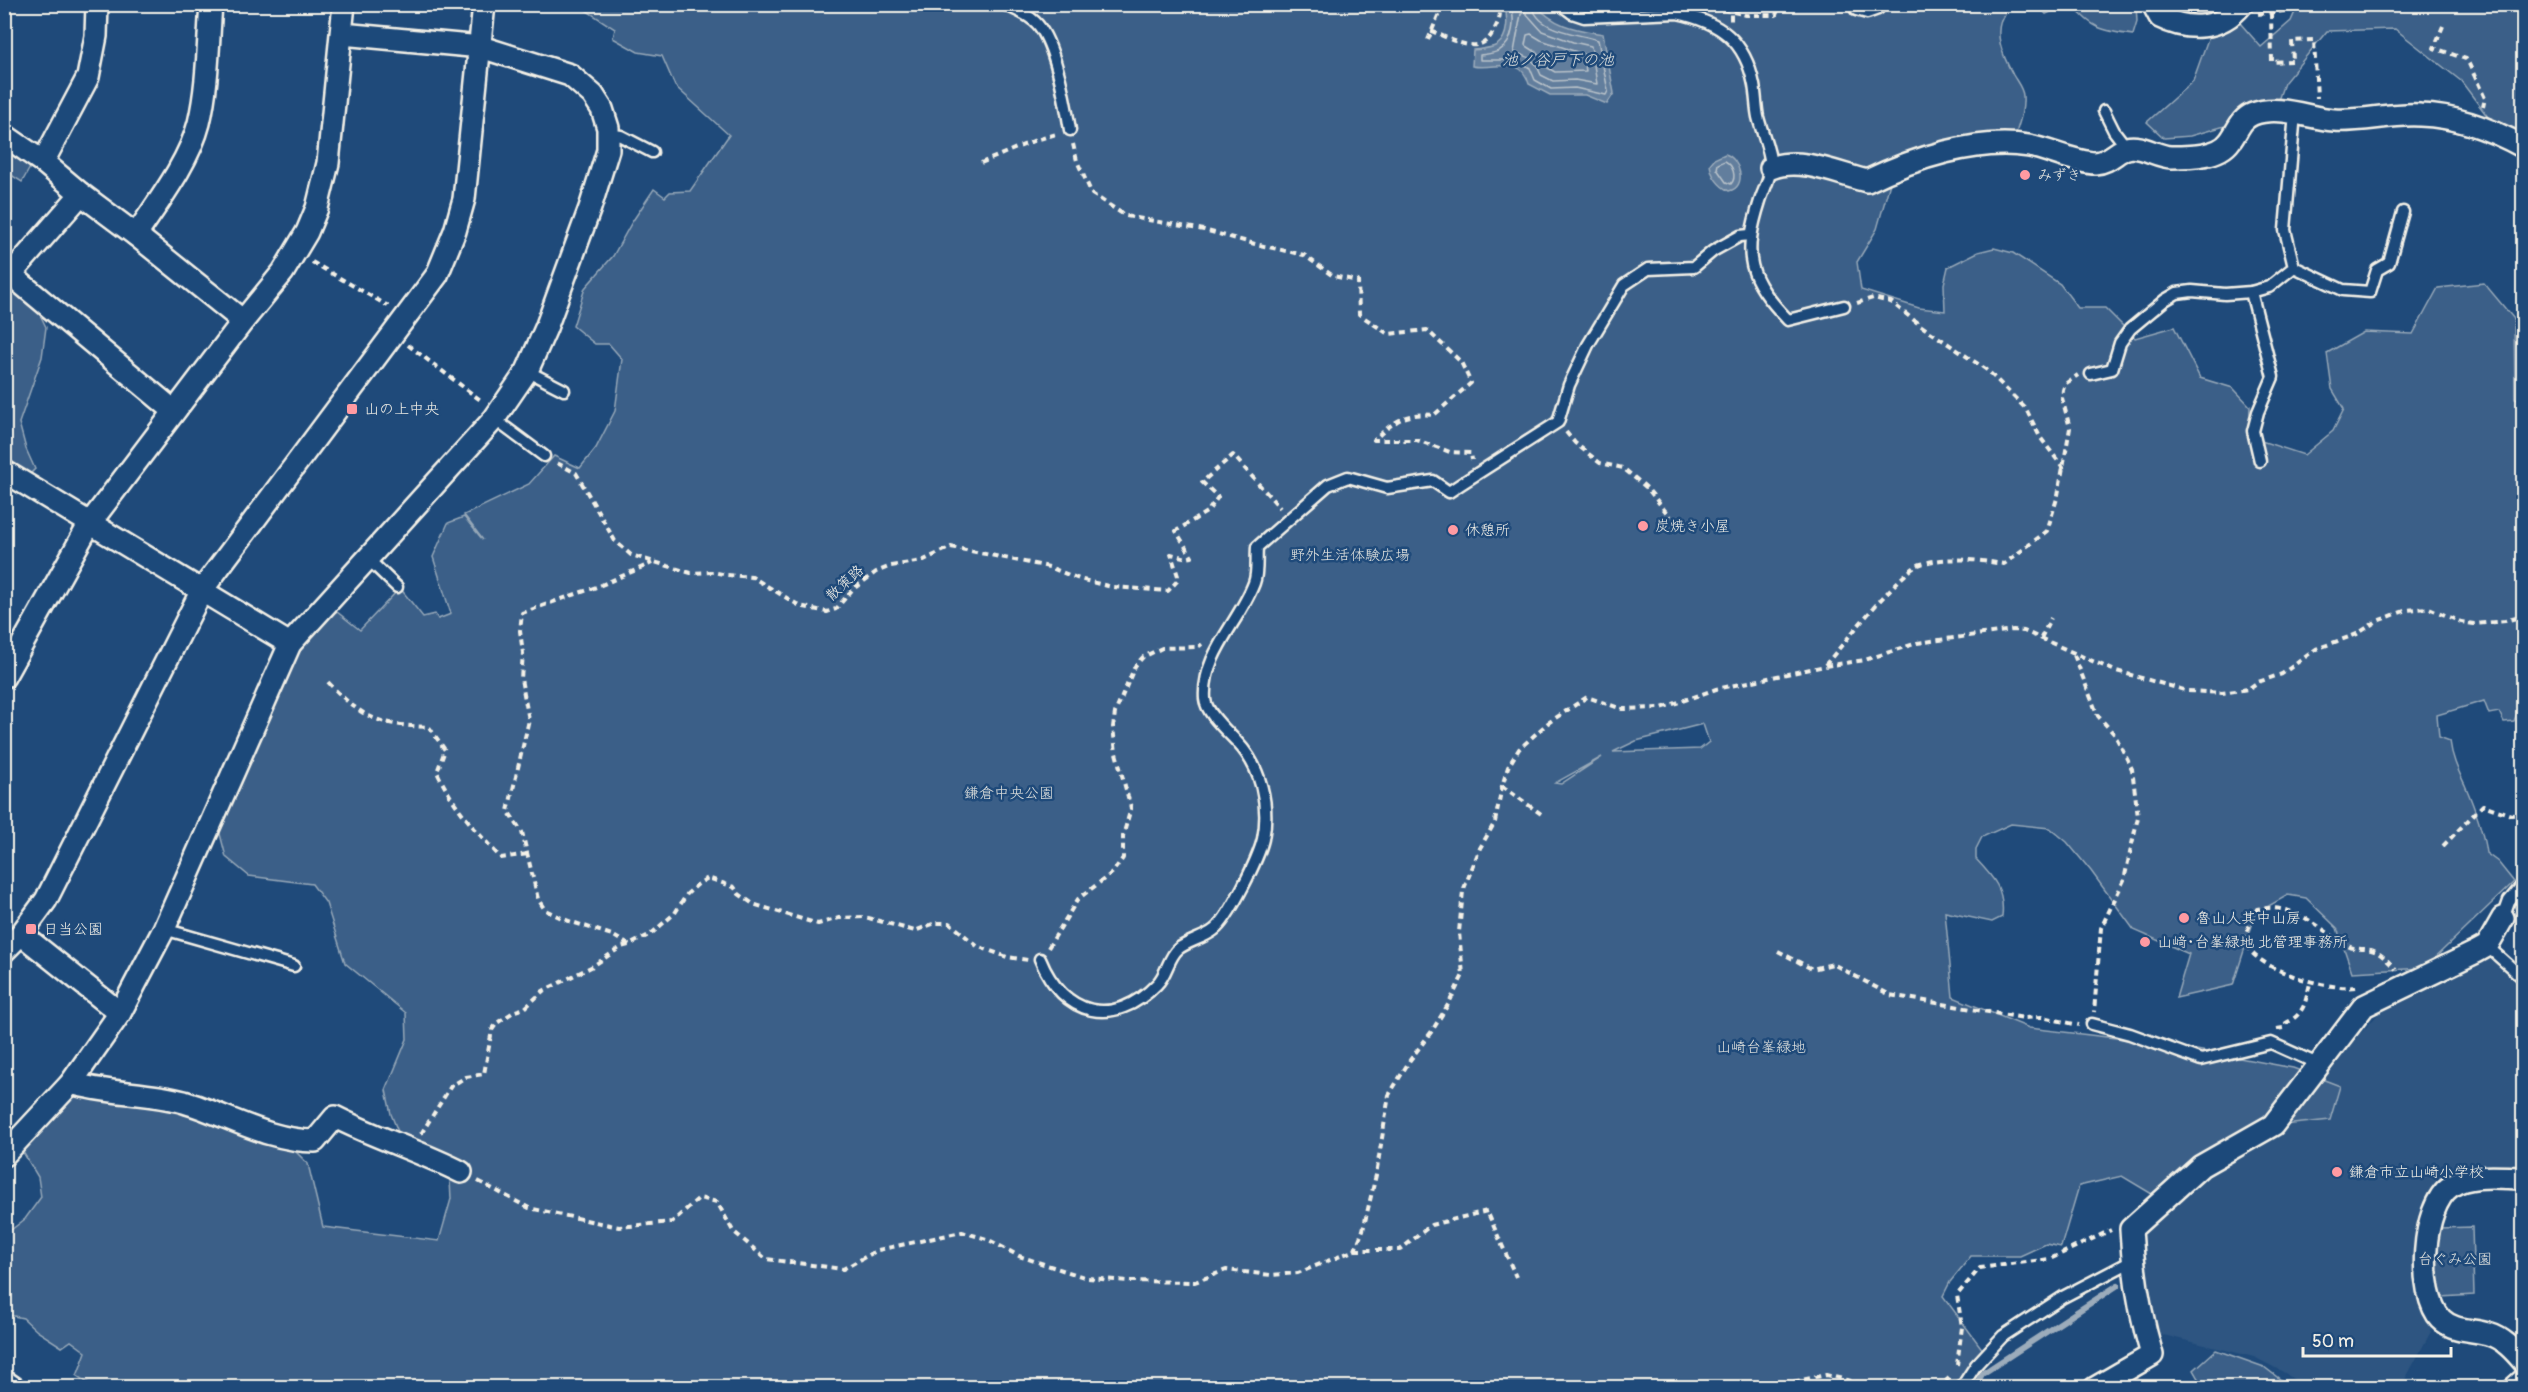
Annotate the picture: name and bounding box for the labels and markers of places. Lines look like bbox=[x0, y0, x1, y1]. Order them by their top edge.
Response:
place label: みずき bbox=[2037, 166, 2081, 185]
marker: みずき bbox=[2018, 168, 2032, 182]
place label: 山の上中央 bbox=[364, 400, 439, 419]
marker: 山の上中央 bbox=[345, 402, 359, 416]
place label: 炭焼き小屋 bbox=[1655, 517, 1730, 536]
marker: 炭焼き小屋 bbox=[1636, 519, 1650, 533]
place label: 休憩所 bbox=[1465, 521, 1510, 540]
marker: 休憩所 bbox=[1446, 523, 1460, 537]
place label: 魯山人其中山房 bbox=[2196, 909, 2301, 928]
marker: 魯山人其中山房 bbox=[2177, 911, 2191, 925]
place label: 日当公園 bbox=[43, 920, 103, 939]
marker: 日当公園 bbox=[24, 922, 38, 936]
place label: 山﨑･台峯緑地 北管理事務所 bbox=[2157, 933, 2348, 952]
marker: 山﨑･台峯緑地 北管理事務所 bbox=[2138, 935, 2152, 949]
place label: 鎌倉市立山崎小学校 bbox=[2349, 1163, 2484, 1182]
marker: 鎌倉市立山崎小学校 bbox=[2330, 1165, 2344, 1179]

